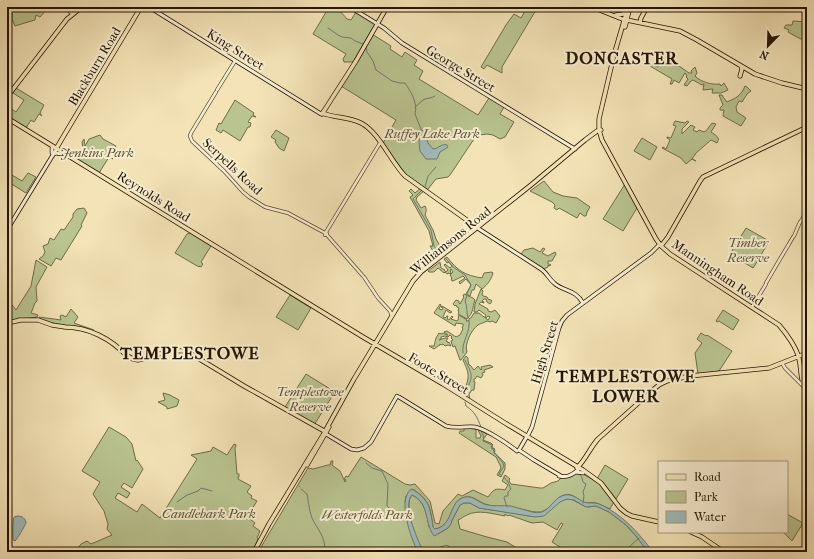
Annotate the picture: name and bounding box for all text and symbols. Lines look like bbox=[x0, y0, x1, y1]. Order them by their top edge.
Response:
street label: Blackburn Road bbox=[65, 23, 124, 108]
street label: King Street bbox=[204, 26, 268, 73]
north arrow bbox=[748, 26, 788, 66]
street label: George Street bbox=[423, 42, 498, 95]
text: N bbox=[757, 47, 771, 62]
district label: DONCASTER bbox=[565, 48, 679, 68]
park label: Ruffey Lake Park bbox=[383, 126, 480, 141]
street label: Serpells Road bbox=[200, 135, 266, 198]
park label: Jenkins Park bbox=[60, 145, 134, 160]
street label: Reynolds Road bbox=[114, 168, 194, 225]
street label: Williamsons Road bbox=[406, 203, 495, 278]
park label: Timber Reserve bbox=[726, 235, 770, 265]
street label: Manningham Road bbox=[669, 236, 767, 309]
street label: High Street bbox=[528, 318, 561, 386]
district label: TEMPLESTOWE bbox=[119, 343, 260, 363]
street label: Foote Street bbox=[406, 349, 472, 398]
district label: TEMPLESTOWE LOWER bbox=[555, 366, 696, 406]
park label: Templestowe Reserve bbox=[277, 384, 344, 414]
legend bbox=[658, 461, 788, 533]
text: Road bbox=[694, 470, 721, 484]
text: Park bbox=[694, 490, 719, 504]
park label: Candlebark Park bbox=[162, 506, 256, 521]
park label: Westerfolds Park bbox=[321, 507, 413, 522]
text: Water bbox=[693, 510, 727, 524]

